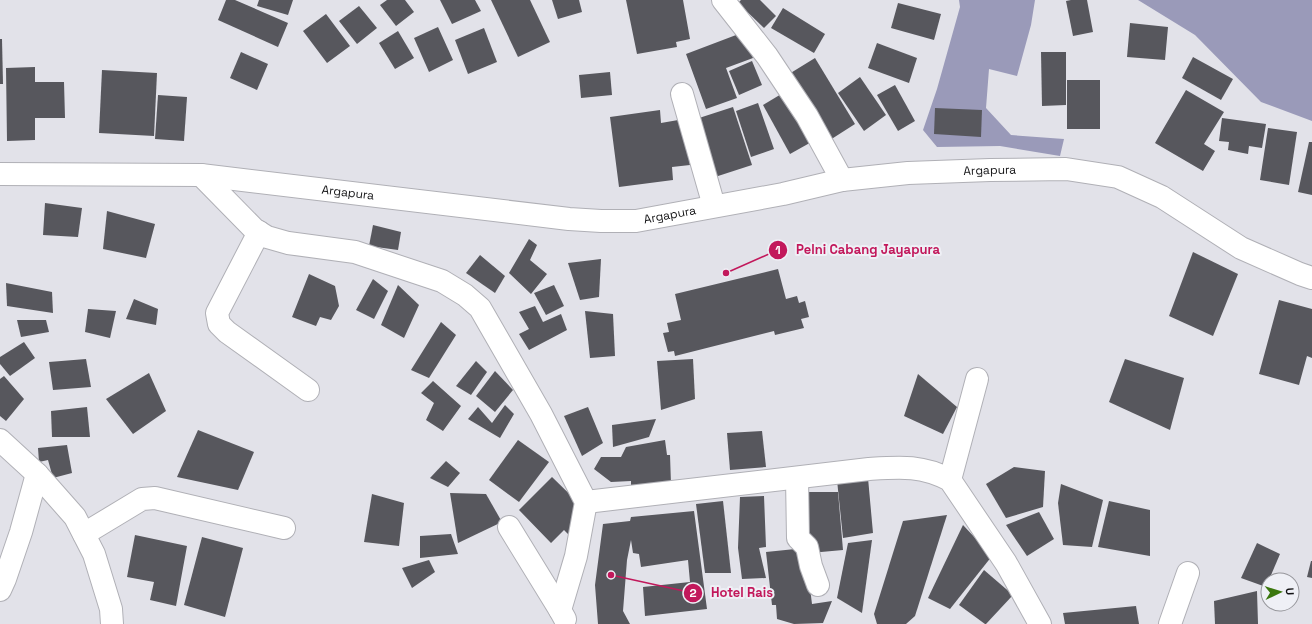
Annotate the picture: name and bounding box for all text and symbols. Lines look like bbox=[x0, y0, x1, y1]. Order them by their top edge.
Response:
street label: Argapura bbox=[963, 162, 1016, 179]
street label: Argapura bbox=[321, 181, 375, 204]
street label: Argapura bbox=[642, 202, 697, 227]
callout: Pelni Cabang Jayapura bbox=[768, 237, 948, 262]
text: Pelni Cabang Jayapura bbox=[796, 241, 940, 258]
text: 1 bbox=[775, 242, 781, 258]
north arrow bbox=[1260, 572, 1300, 612]
callout: Hotel Rais bbox=[683, 580, 782, 605]
text: Hotel Rais bbox=[711, 584, 773, 601]
text: 2 bbox=[689, 585, 697, 601]
text: U bbox=[1283, 587, 1297, 595]

